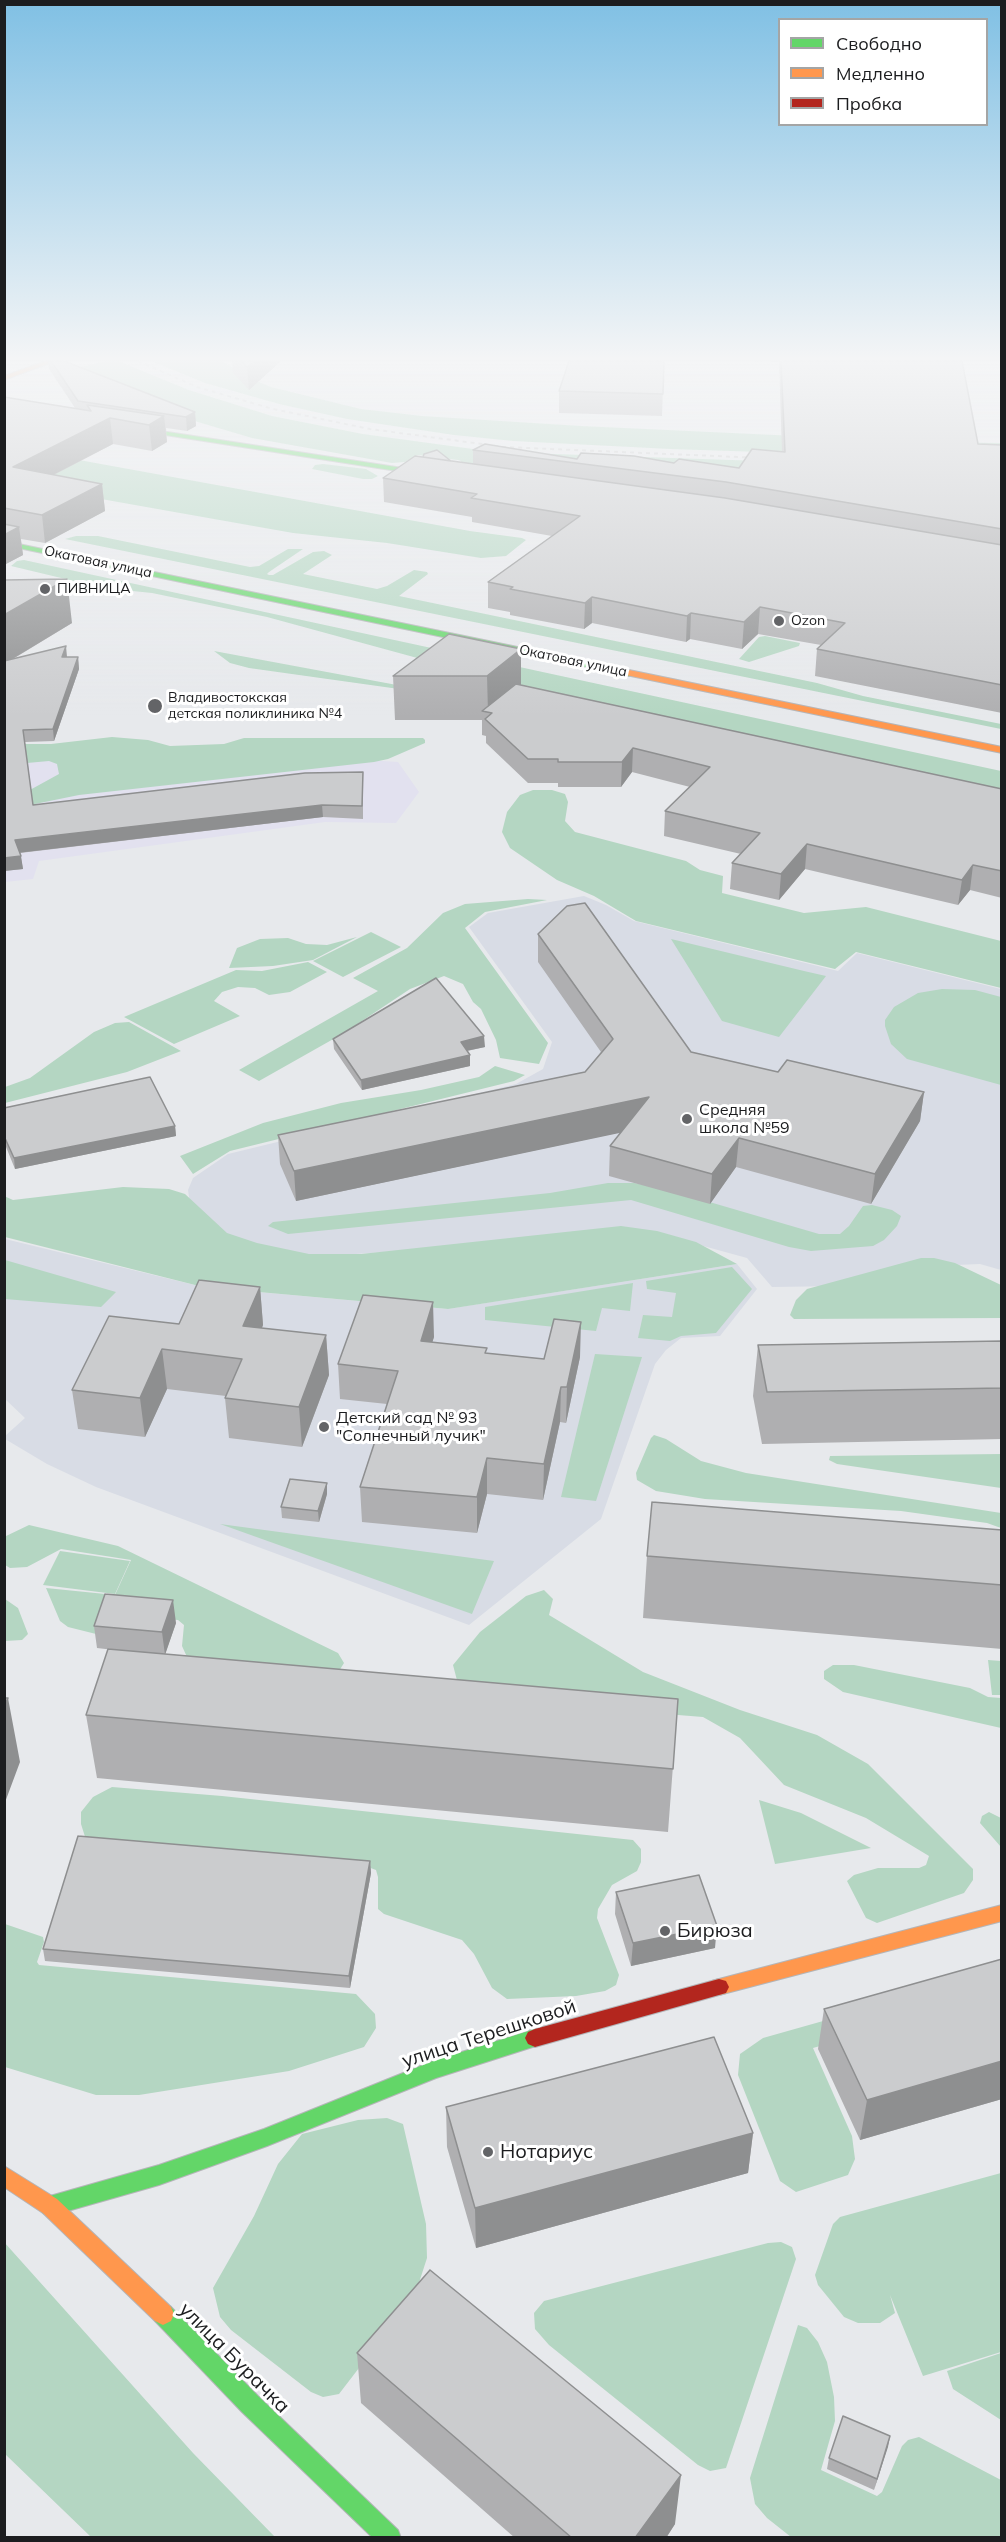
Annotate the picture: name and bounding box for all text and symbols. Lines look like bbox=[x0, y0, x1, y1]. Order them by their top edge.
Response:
legend bbox=[778, 18, 988, 126]
text: Свободно bbox=[836, 32, 922, 55]
text: Медленно bbox=[836, 62, 925, 85]
text: Пробка bbox=[836, 92, 902, 115]
street label: Окатовая улица bbox=[43, 542, 153, 582]
place label: ПИВНИЦА bbox=[57, 581, 130, 597]
marker: ПИВНИЦА bbox=[38, 582, 52, 596]
place label: Ozon bbox=[791, 613, 825, 629]
marker: Ozon bbox=[772, 614, 786, 628]
street label: Окатовая улица bbox=[518, 641, 628, 681]
place label: Владивостокская детская поликлиника №4 bbox=[168, 690, 342, 722]
marker: Владивостокская детская поликлиника №4 bbox=[146, 697, 164, 715]
place label: Средняя школа №59 bbox=[699, 1100, 790, 1138]
marker: Средняя школа №59 bbox=[680, 1112, 694, 1126]
place label: Детский сад № 93 "Солнечный лучик" bbox=[336, 1408, 486, 1446]
marker: Детский сад № 93 "Солнечный лучик" bbox=[317, 1420, 331, 1434]
place label: Бирюза bbox=[677, 1919, 753, 1943]
marker: Бирюза bbox=[658, 1924, 672, 1938]
street label: улица Терешковой bbox=[399, 1994, 579, 2074]
place label: Нотариус bbox=[500, 2140, 593, 2164]
marker: Нотариус bbox=[481, 2145, 495, 2159]
street label: улица Бурачка bbox=[174, 2298, 294, 2418]

